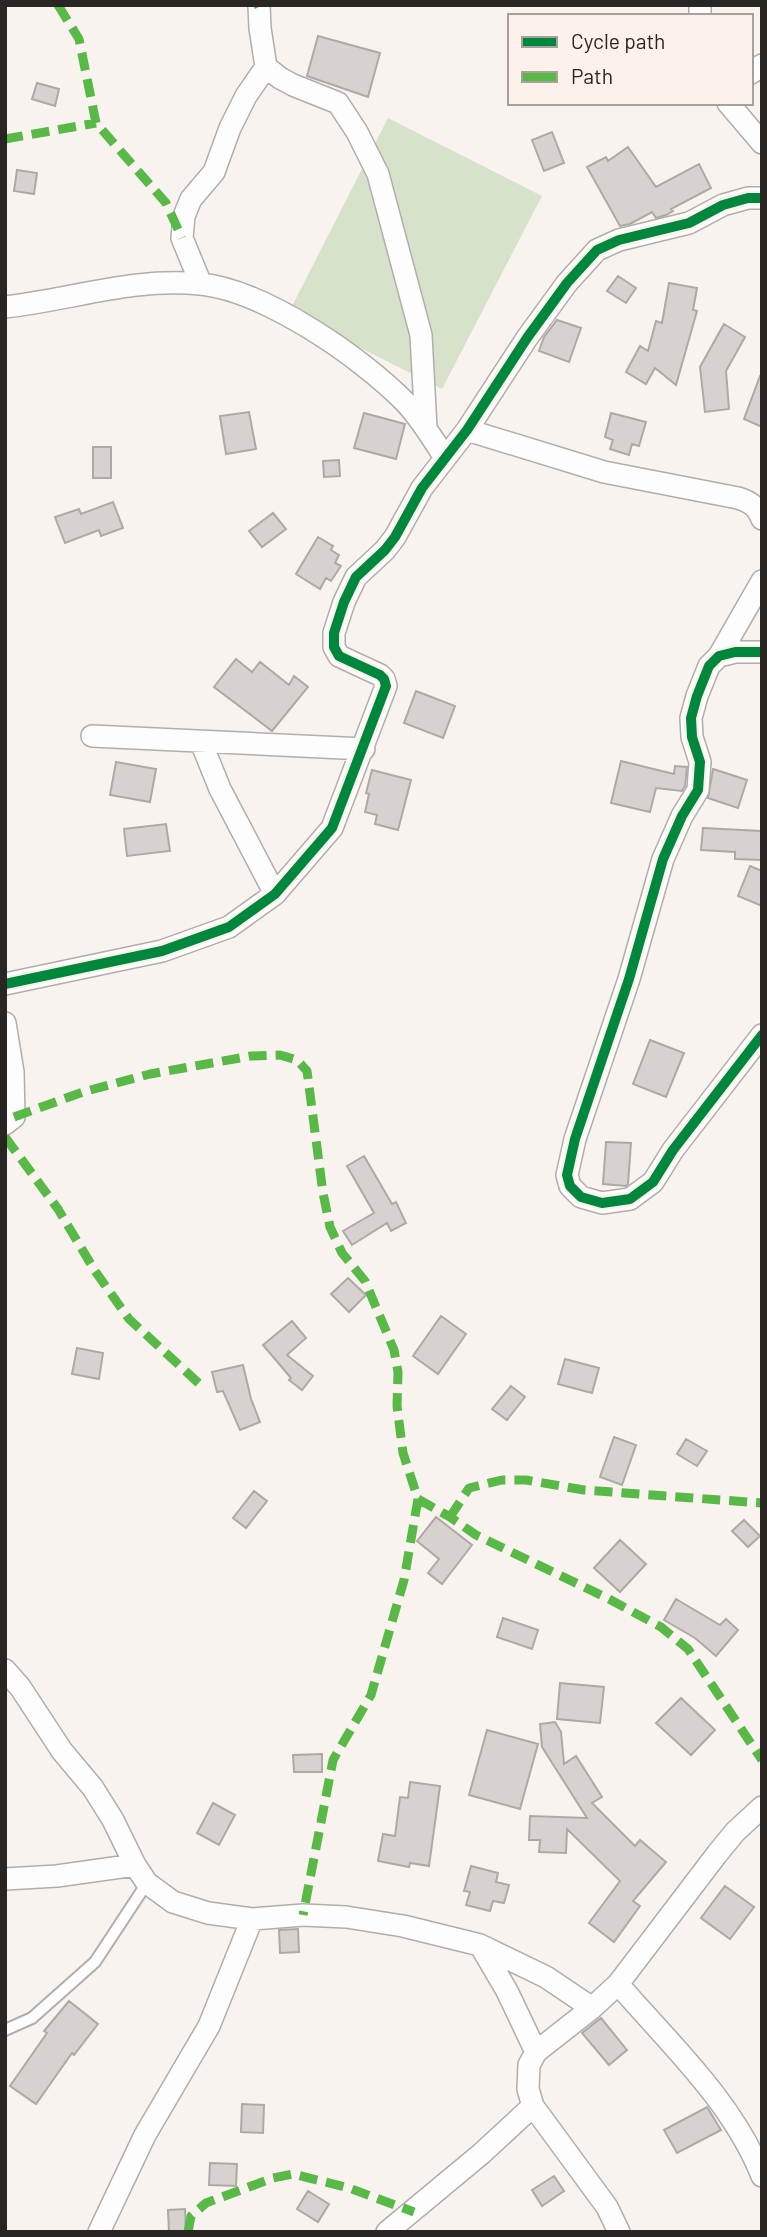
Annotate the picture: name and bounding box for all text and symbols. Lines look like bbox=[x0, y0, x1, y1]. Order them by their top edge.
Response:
legend bbox=[508, 14, 753, 105]
text: Cycle path bbox=[571, 28, 665, 53]
text: Path bbox=[571, 63, 613, 88]

